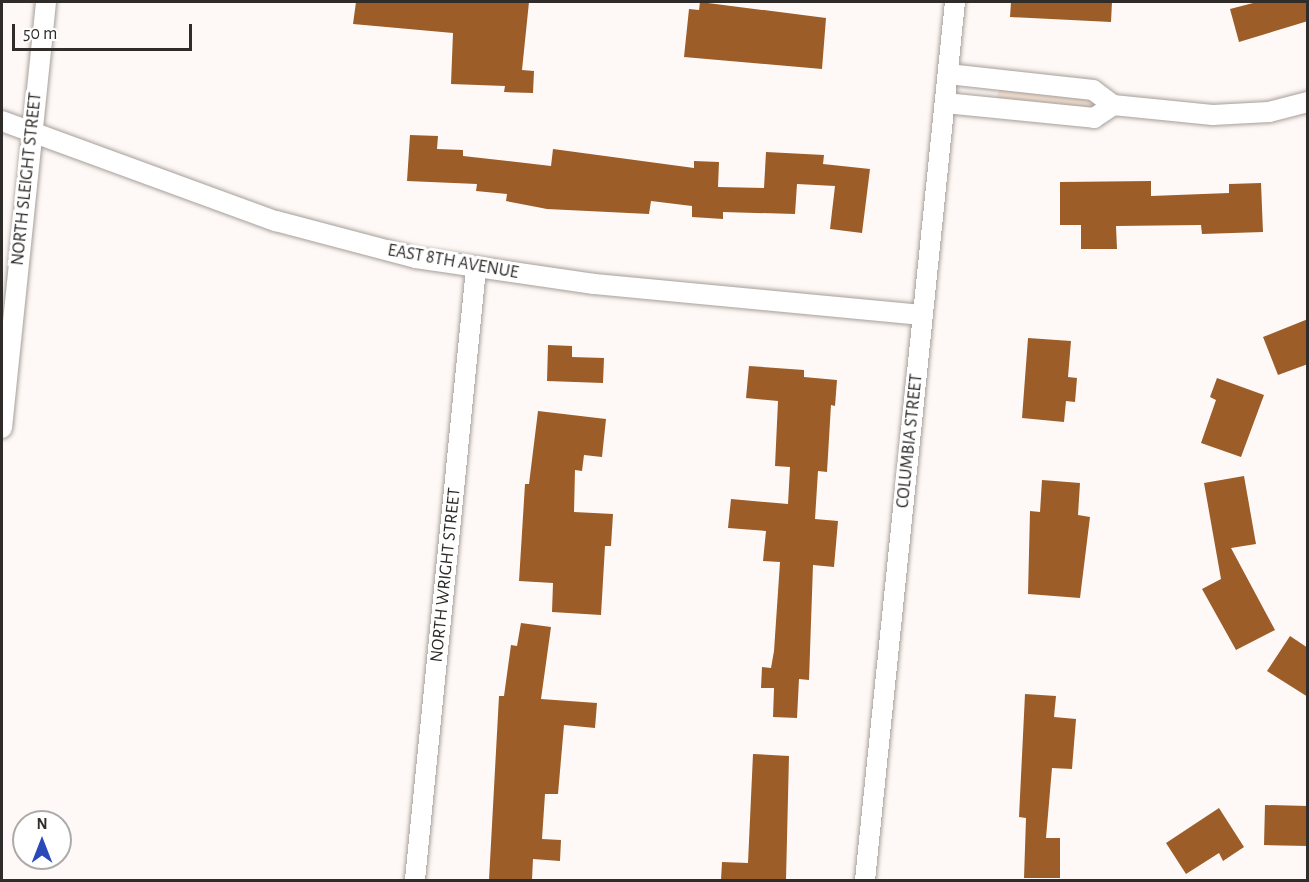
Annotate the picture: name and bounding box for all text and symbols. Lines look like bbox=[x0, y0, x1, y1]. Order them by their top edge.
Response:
scale bar bbox=[15, 12, 195, 50]
text: 50 m bbox=[23, 25, 57, 43]
street label: NORTH SLEIGHT STREET bbox=[7, 91, 47, 267]
street label: EAST 8TH AVENUE bbox=[386, 240, 520, 284]
street label: COLUMBIA STREET bbox=[892, 373, 928, 509]
street label: NORTH WRIGHT STREET bbox=[426, 487, 466, 663]
north arrow bbox=[12, 810, 72, 870]
text: N bbox=[36, 816, 48, 832]

